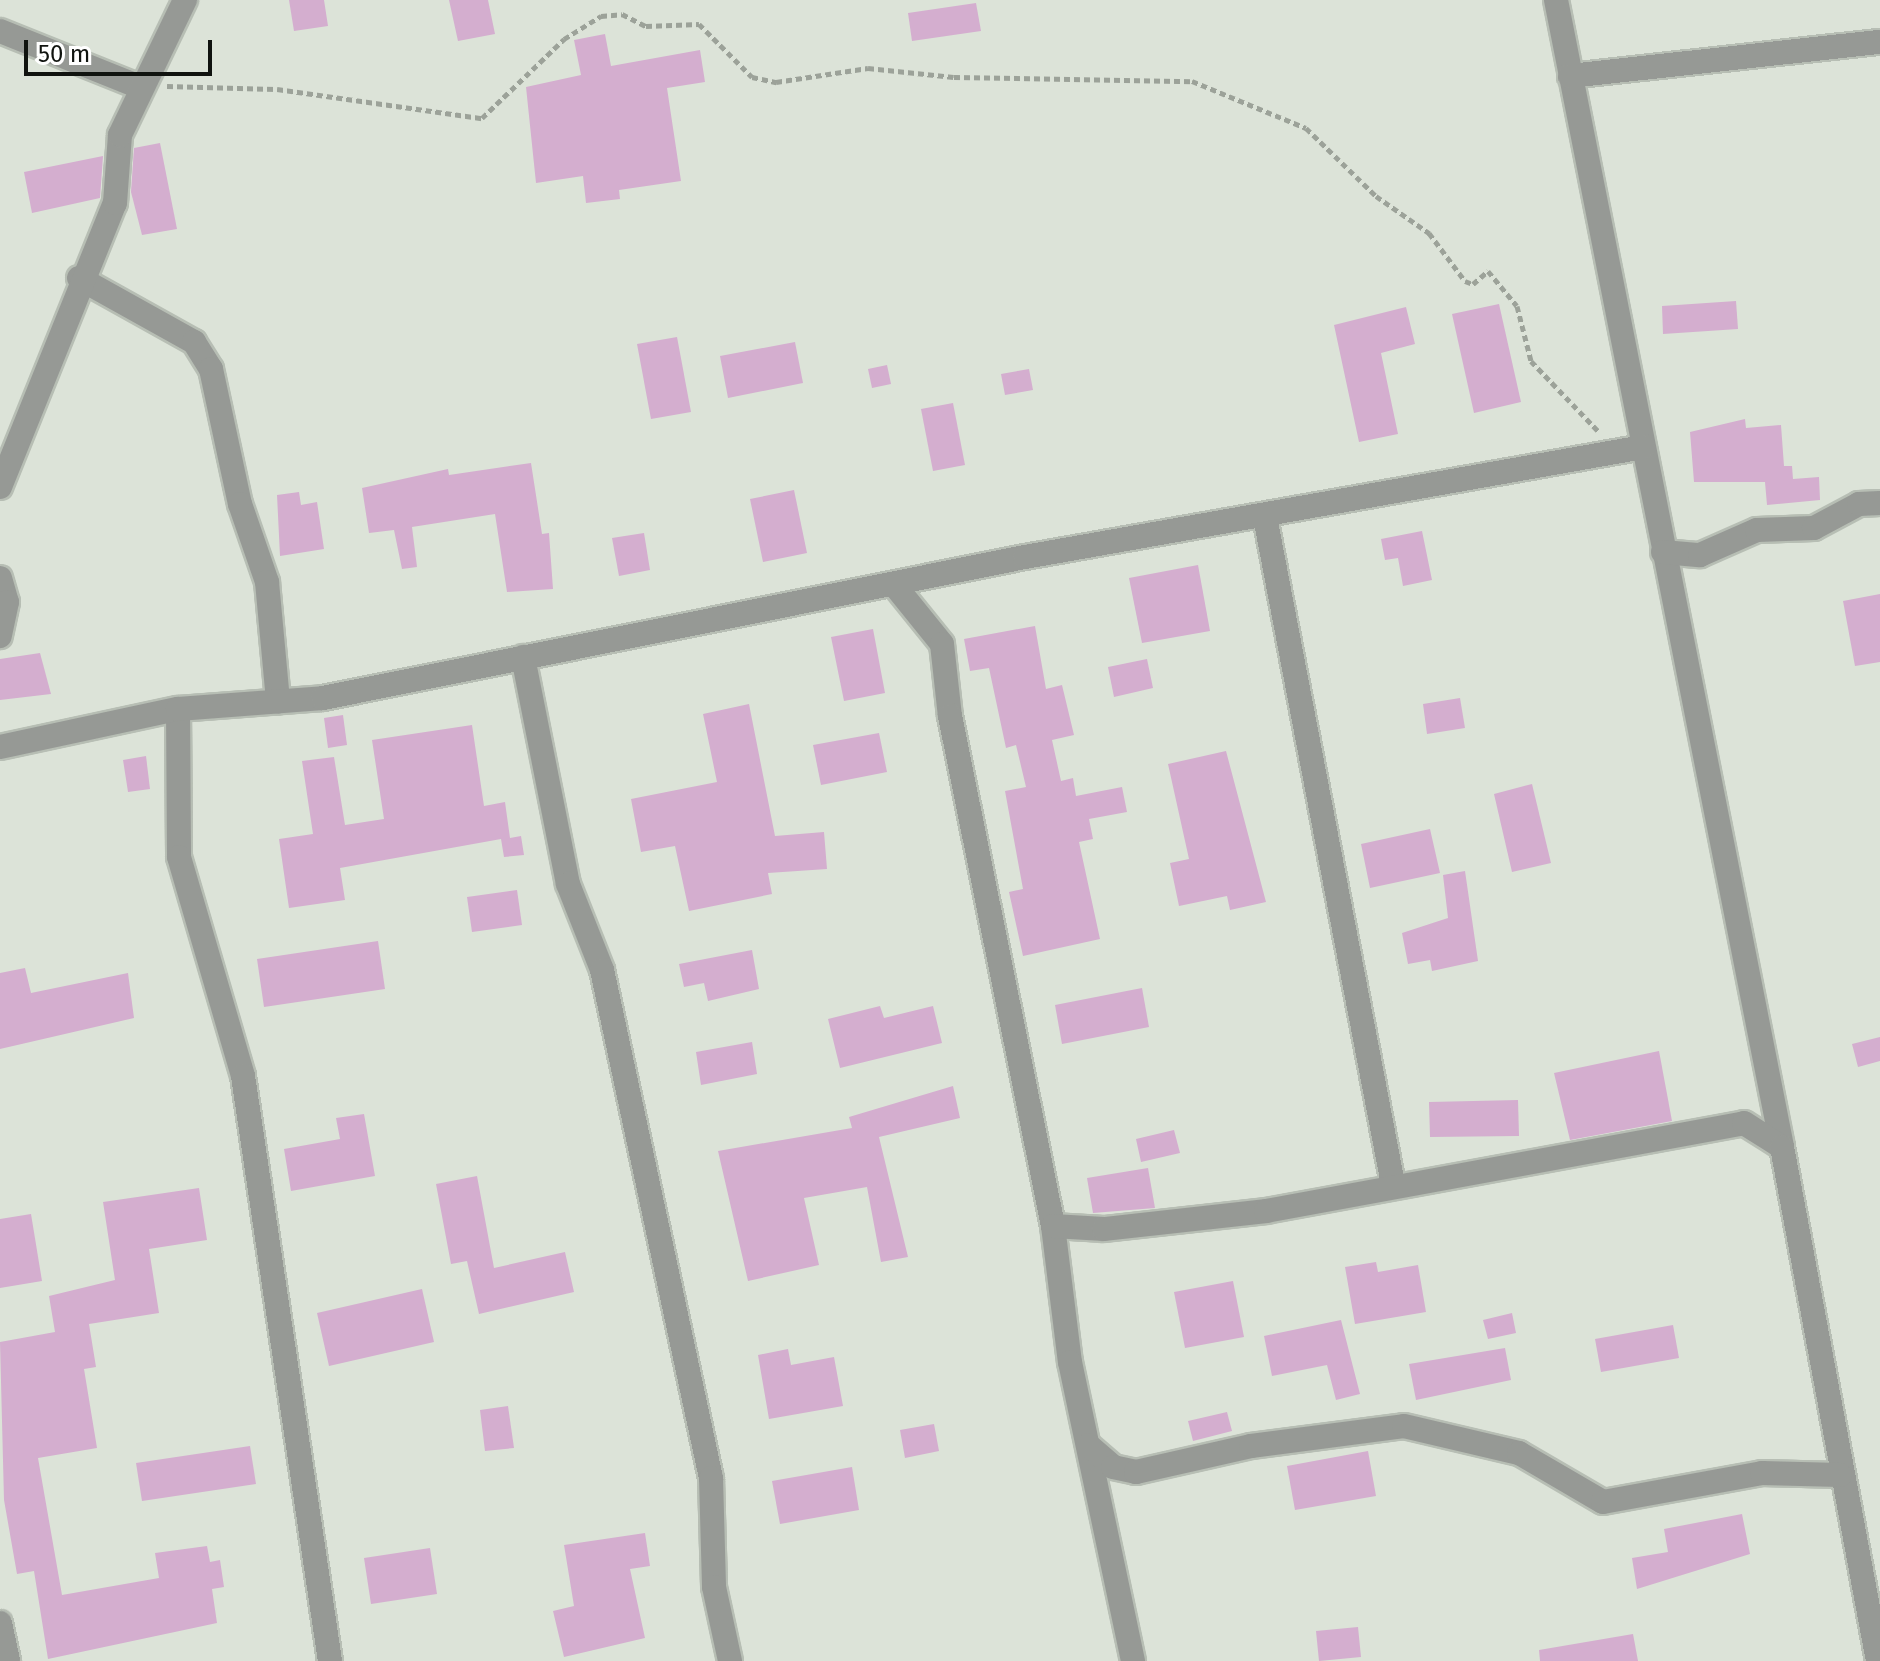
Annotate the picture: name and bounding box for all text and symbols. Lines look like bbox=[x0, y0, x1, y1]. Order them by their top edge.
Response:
scale bar bbox=[28, 24, 216, 74]
text: 50 m bbox=[38, 40, 90, 68]

